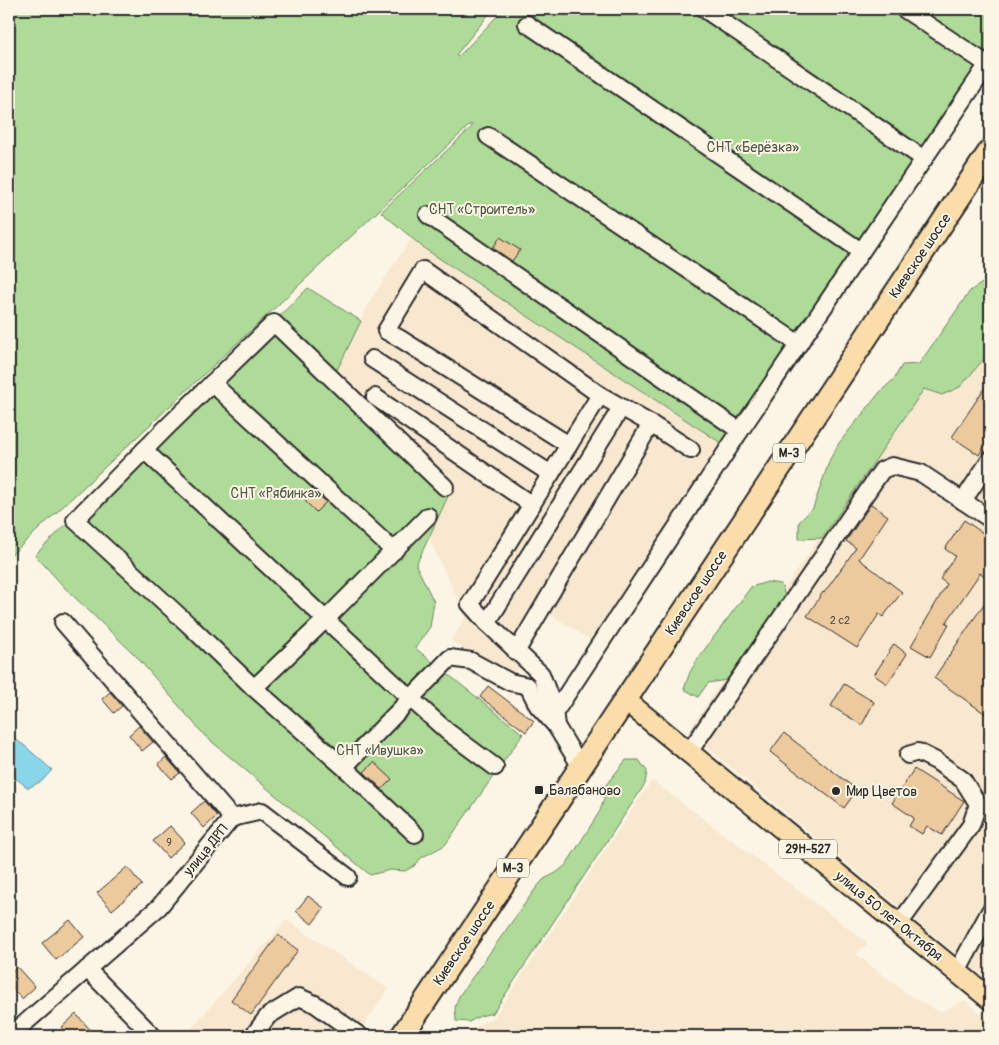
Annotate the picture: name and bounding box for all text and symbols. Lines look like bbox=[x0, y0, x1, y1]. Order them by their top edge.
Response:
park label: СНТ «Берёзка» bbox=[707, 139, 799, 156]
park label: СНТ «Строитель» bbox=[429, 201, 535, 218]
street label: Киевское шоссе bbox=[885, 210, 955, 302]
road number: М-3 bbox=[773, 443, 805, 462]
park label: СНТ «Рябинка» bbox=[231, 485, 321, 502]
street label: Киевское шоссе bbox=[661, 547, 731, 639]
house number: 2 с2 bbox=[830, 614, 850, 627]
park label: СНТ «Ивушка» bbox=[336, 742, 424, 759]
place label: Балабаново bbox=[549, 782, 621, 799]
place label: Мир Цветов bbox=[846, 783, 917, 800]
marker: Балабаново bbox=[533, 784, 545, 796]
marker: Мир Цветов bbox=[830, 785, 842, 797]
street label: улица ДРП bbox=[179, 821, 232, 880]
house number: 9 bbox=[166, 836, 172, 849]
road number: 29Н-527 bbox=[779, 840, 837, 859]
road number: М-3 bbox=[497, 858, 529, 878]
street label: улица 50 лет Октября bbox=[831, 867, 946, 965]
street label: Киевское шоссе bbox=[429, 897, 499, 989]

